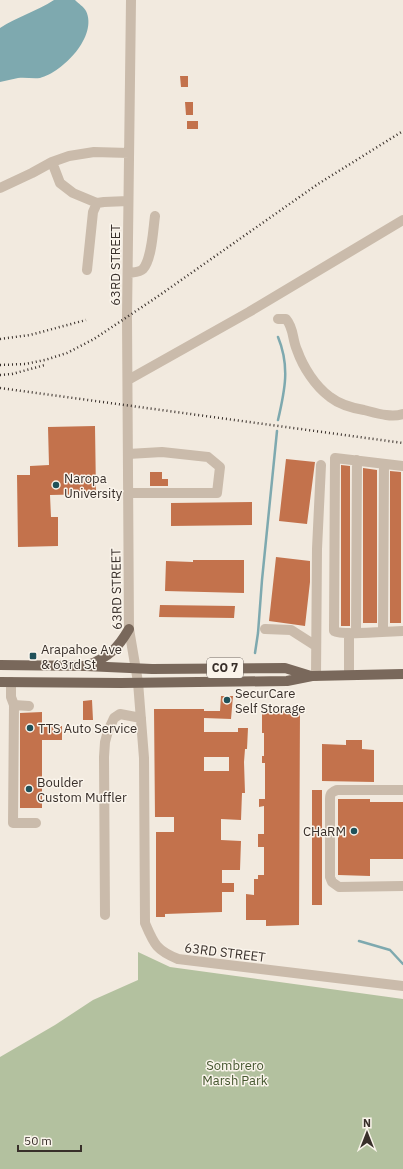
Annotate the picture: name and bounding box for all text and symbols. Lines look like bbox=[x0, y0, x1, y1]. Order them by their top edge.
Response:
street label: 63RD STREET bbox=[107, 224, 124, 306]
place label: Naropa University bbox=[64, 470, 123, 502]
marker: Naropa University bbox=[51, 480, 61, 490]
street label: 63RD STREET bbox=[107, 548, 126, 630]
place label: Arapahoe Ave & 63rd St bbox=[41, 641, 122, 673]
marker: Arapahoe Ave & 63rd St bbox=[28, 651, 38, 661]
road number: CO 7 bbox=[207, 658, 243, 678]
place label: SecurCare Self Storage bbox=[235, 685, 305, 717]
marker: SecurCare Self Storage bbox=[222, 695, 232, 705]
place label: TTS Auto Service bbox=[38, 720, 137, 737]
marker: TTS Auto Service bbox=[25, 723, 35, 733]
place label: Boulder Custom Muffler bbox=[37, 774, 127, 806]
marker: Boulder Custom Muffler bbox=[24, 784, 34, 794]
place label: CHaRM bbox=[303, 823, 346, 840]
marker: CHaRM bbox=[349, 826, 359, 836]
street label: 63RD STREET bbox=[183, 939, 267, 966]
park label: Sombrero Marsh Park bbox=[202, 1057, 268, 1089]
north arrow bbox=[347, 1113, 387, 1153]
text: N bbox=[363, 1116, 371, 1130]
scale bar bbox=[18, 1127, 81, 1153]
text: 50 m bbox=[24, 1133, 52, 1148]

